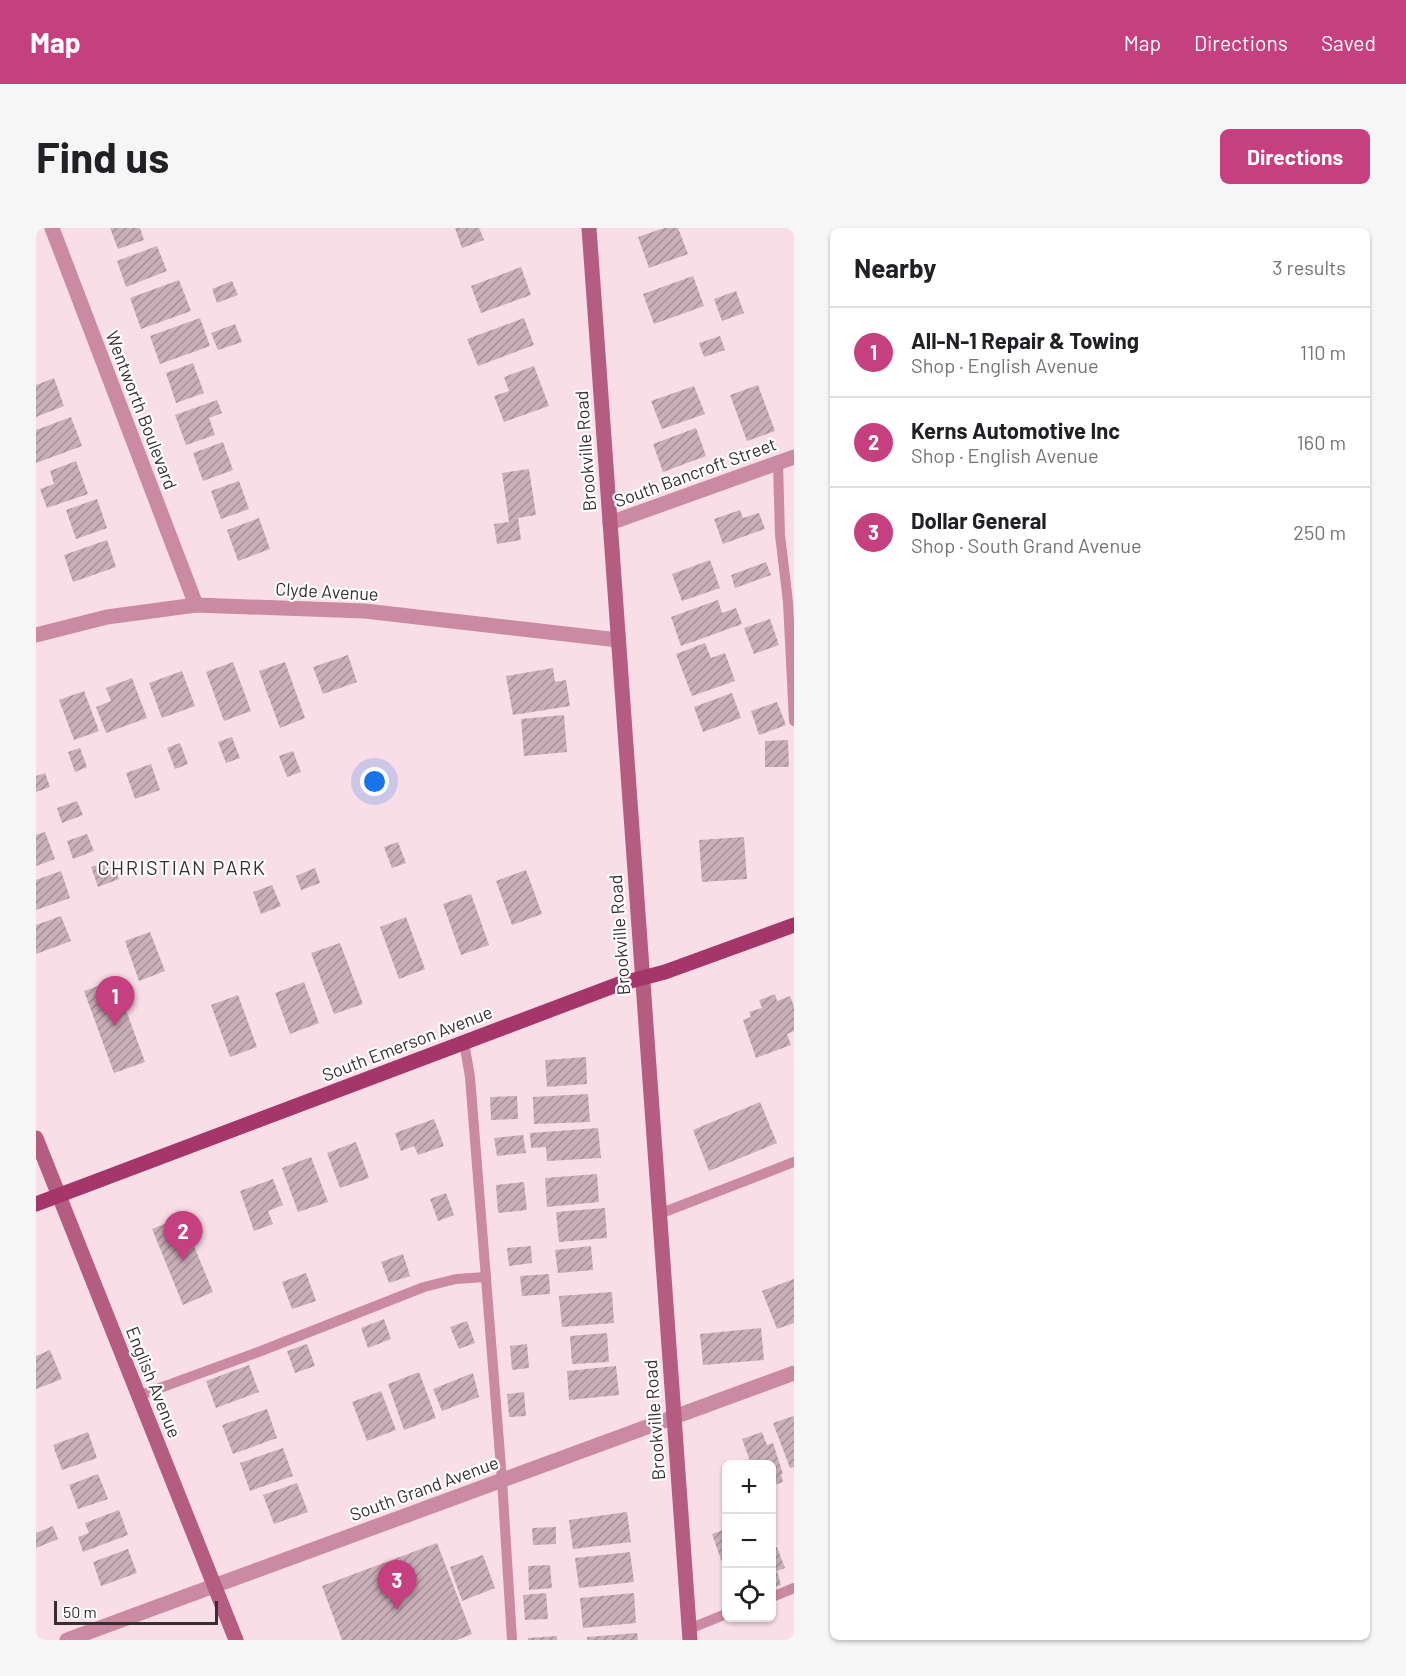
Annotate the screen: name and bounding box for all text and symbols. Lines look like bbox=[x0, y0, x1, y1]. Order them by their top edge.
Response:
text: Map bbox=[30, 25, 81, 59]
text: Map bbox=[1124, 30, 1161, 55]
text: Directions bbox=[1194, 30, 1288, 55]
text: Saved bbox=[1321, 30, 1376, 55]
button: Directions bbox=[1220, 129, 1370, 184]
text: Find us bbox=[36, 131, 169, 181]
text: Nearby bbox=[854, 252, 936, 283]
text: 3 results bbox=[1272, 255, 1346, 279]
text: All-N-1 Repair & Towing bbox=[911, 327, 1139, 353]
street label: Wentworth Boulevard bbox=[102, 328, 182, 492]
text: 1 bbox=[870, 340, 877, 364]
text: 110 m bbox=[1300, 340, 1346, 364]
text: Shop · English Avenue bbox=[911, 353, 1099, 377]
street label: Brookville Road bbox=[570, 390, 600, 512]
text: Kerns Automotive Inc bbox=[911, 417, 1120, 443]
text: 2 bbox=[868, 430, 879, 454]
text: 160 m bbox=[1297, 430, 1346, 454]
street label: South Bancroft Street bbox=[611, 432, 779, 512]
text: Shop · English Avenue bbox=[911, 443, 1099, 467]
text: Dollar General bbox=[911, 507, 1047, 533]
text: 3 bbox=[868, 520, 879, 544]
text: 250 m bbox=[1293, 520, 1346, 544]
text: Shop · South Grand Avenue bbox=[911, 533, 1142, 557]
street label: Clyde Avenue bbox=[275, 577, 379, 605]
your location bbox=[360, 767, 389, 796]
district label: CHRISTIAN PARK bbox=[97, 855, 267, 879]
street label: Brookville Road bbox=[604, 874, 634, 996]
pin: 1 bbox=[96, 976, 134, 1026]
street label: South Emerson Avenue bbox=[319, 1000, 495, 1086]
pin: 2 bbox=[164, 1212, 202, 1261]
street label: English Avenue bbox=[122, 1323, 186, 1441]
street label: Brookville Road bbox=[639, 1359, 669, 1481]
street label: South Grand Avenue bbox=[347, 1451, 501, 1525]
map controls bbox=[722, 1460, 776, 1622]
button: + bbox=[722, 1460, 776, 1514]
button: − bbox=[722, 1514, 776, 1568]
pin: 3 bbox=[378, 1560, 416, 1610]
button: locate bbox=[722, 1568, 776, 1622]
scale bar bbox=[54, 1598, 218, 1626]
text: 50 m bbox=[63, 1602, 97, 1621]

